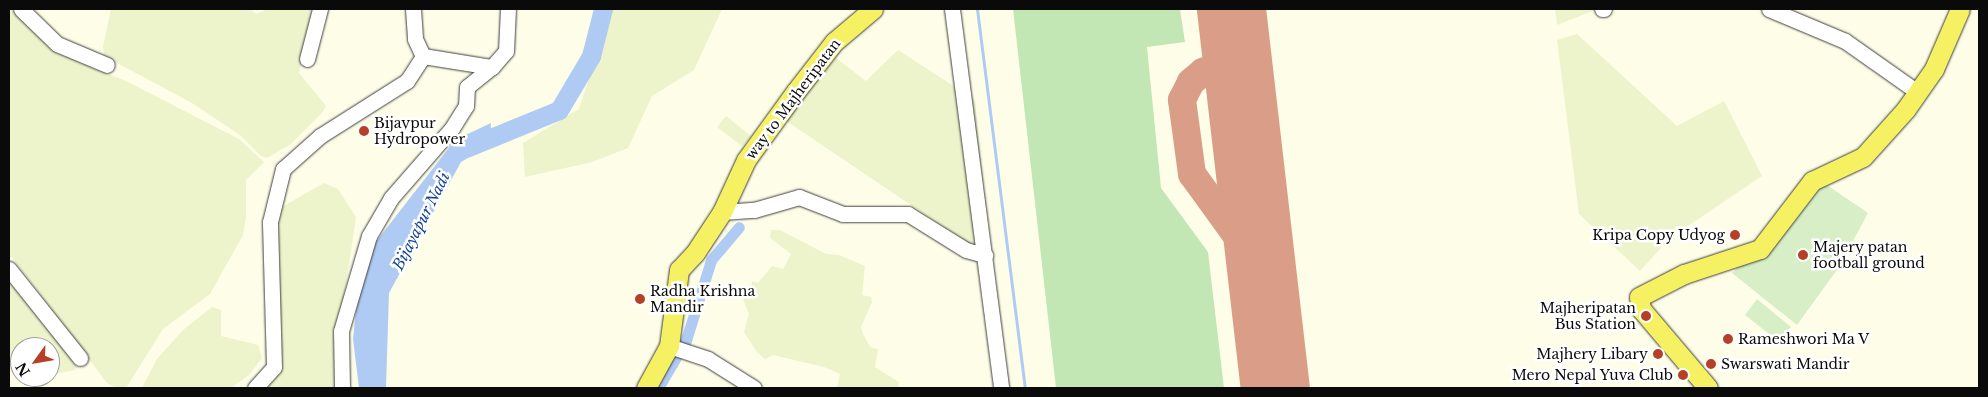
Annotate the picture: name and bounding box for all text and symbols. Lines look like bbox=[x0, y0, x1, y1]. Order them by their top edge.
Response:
street label: way to Majheripatan bbox=[742, 35, 844, 163]
place label: Bijaypur Hydropower bbox=[374, 115, 465, 148]
marker: Bijaypur Hydropower bbox=[358, 125, 370, 137]
water label: Bijayapur Nadi bbox=[388, 169, 454, 273]
place label: Kripa Copy Udyog bbox=[1592, 227, 1725, 243]
marker: Kripa Copy Udyog bbox=[1729, 229, 1741, 241]
place label: Majery patan football ground bbox=[1813, 239, 1925, 272]
marker: Majery patan football ground bbox=[1797, 249, 1809, 261]
place label: Radha Krishna Mandir bbox=[650, 283, 755, 316]
marker: Radha Krishna Mandir bbox=[634, 293, 646, 305]
place label: Majheripatan Bus Station bbox=[1540, 300, 1636, 332]
marker: Majheripatan Bus Station bbox=[1640, 310, 1652, 322]
place label: Rameshwori Ma V bbox=[1738, 331, 1870, 347]
marker: Rameshwori Ma V bbox=[1722, 333, 1734, 345]
north arrow bbox=[10, 337, 60, 387]
place label: Majhery Libary bbox=[1536, 346, 1648, 362]
marker: Majhery Libary bbox=[1652, 348, 1664, 360]
place label: Swarswati Mandir bbox=[1721, 356, 1849, 372]
marker: Swarswati Mandir bbox=[1705, 358, 1717, 370]
text: N bbox=[12, 359, 34, 380]
place label: Mero Nepal Yuva Club bbox=[1511, 367, 1673, 383]
marker: Mero Nepal Yuva Club bbox=[1677, 369, 1689, 381]

